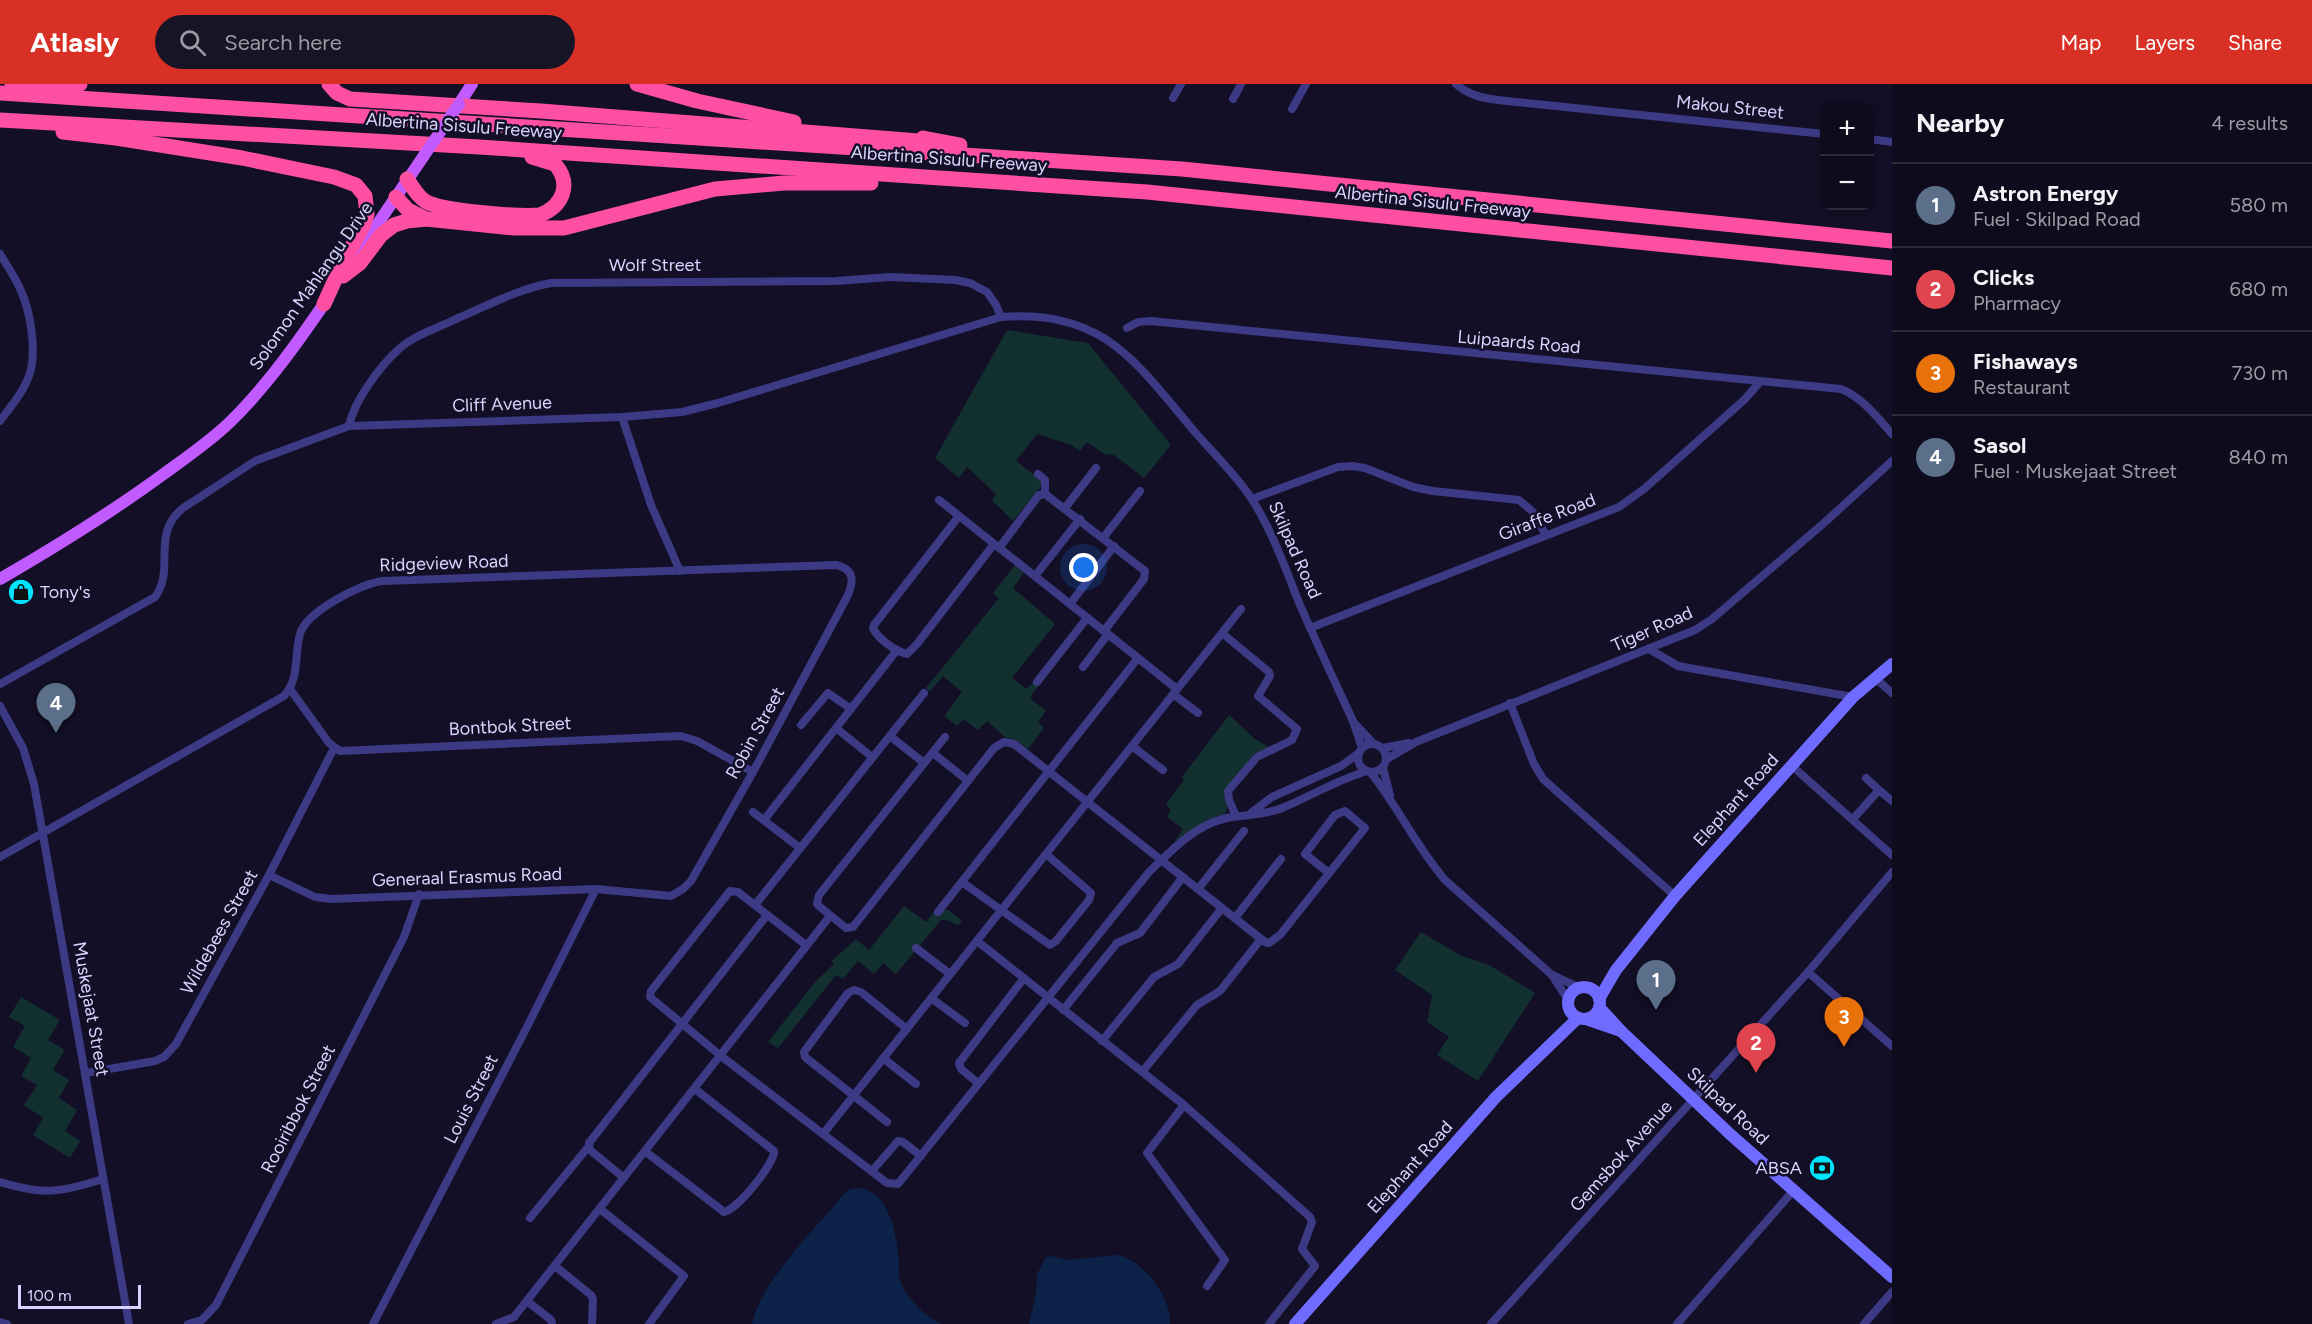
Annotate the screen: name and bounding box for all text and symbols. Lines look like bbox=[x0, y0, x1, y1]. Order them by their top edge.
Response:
search box bbox=[155, 15, 575, 69]
text: Atlasly bbox=[30, 25, 119, 59]
icon: search bbox=[176, 26, 209, 59]
text: Search here bbox=[224, 29, 342, 56]
text: Map bbox=[2061, 30, 2101, 55]
text: Layers bbox=[2134, 30, 2195, 55]
text: Share bbox=[2228, 30, 2282, 55]
street label: Makou Street bbox=[1675, 90, 1785, 124]
map controls bbox=[1820, 102, 1874, 210]
button: + bbox=[1820, 102, 1874, 156]
text: Nearby bbox=[1916, 107, 2004, 139]
street label: Albertina Sisulu Freeway bbox=[365, 108, 563, 144]
text: 4 results bbox=[2211, 111, 2288, 135]
street label: Albertina Sisulu Freeway bbox=[850, 141, 1048, 177]
button: − bbox=[1820, 156, 1874, 210]
text: Astron Energy bbox=[1973, 180, 2119, 207]
street label: Albertina Sisulu Freeway bbox=[1334, 181, 1533, 223]
text: 1 bbox=[1931, 193, 1940, 217]
text: 580 m bbox=[2229, 193, 2288, 217]
street label: Solomon Mahlangu Drive bbox=[245, 197, 378, 374]
text: Fuel · Skilpad Road bbox=[1973, 207, 2141, 231]
street label: Wolf Street bbox=[609, 254, 701, 276]
text: Clicks bbox=[1973, 264, 2034, 291]
text: 2 bbox=[1930, 277, 1941, 301]
text: 680 m bbox=[2230, 277, 2288, 301]
text: Pharmacy bbox=[1973, 291, 2061, 315]
street label: Luipaards Road bbox=[1457, 326, 1581, 358]
text: Fishaways bbox=[1973, 348, 2078, 375]
text: 3 bbox=[1930, 361, 1941, 385]
text: 730 m bbox=[2232, 361, 2288, 385]
text: Restaurant bbox=[1973, 375, 2070, 399]
street label: Cliff Avenue bbox=[452, 391, 552, 417]
text: Sasol bbox=[1973, 432, 2027, 459]
text: 4 bbox=[1929, 445, 1942, 469]
text: 840 m bbox=[2229, 445, 2288, 469]
text: Fuel · Muskejaat Street bbox=[1973, 459, 2177, 483]
street label: Giraffe Road bbox=[1495, 488, 1599, 546]
street label: Skilpad Road bbox=[1264, 498, 1326, 602]
street label: Ridgeview Road bbox=[379, 550, 509, 576]
your location bbox=[1069, 553, 1098, 582]
shop icon: Tony's bbox=[6, 577, 36, 607]
place label: Tony's bbox=[40, 581, 91, 603]
street label: Tiger Road bbox=[1608, 601, 1696, 657]
street label: Robin Street bbox=[721, 683, 789, 783]
pin: 4 bbox=[36, 684, 76, 733]
street label: Bontbok Street bbox=[448, 712, 572, 740]
street label: Elephant Road bbox=[1689, 749, 1783, 851]
street label: Generaal Erasmus Road bbox=[372, 863, 562, 891]
street label: Wildebees Street bbox=[176, 866, 262, 998]
street label: Muskejaat Street bbox=[68, 940, 114, 1079]
pin: 1 bbox=[1636, 960, 1676, 1010]
pin: 3 bbox=[1824, 998, 1864, 1047]
pin: 2 bbox=[1736, 1024, 1776, 1073]
street label: Rooiribbok Street bbox=[256, 1041, 340, 1177]
street label: Louis Street bbox=[439, 1051, 503, 1147]
street label: Skilpad Road bbox=[1682, 1062, 1774, 1150]
street label: Gemsbok Avenue bbox=[1565, 1096, 1677, 1216]
street label: Elephant Road bbox=[1363, 1116, 1457, 1218]
bank icon: ABSA bbox=[1807, 1153, 1837, 1183]
place label: ABSA bbox=[1756, 1157, 1802, 1179]
scale bar bbox=[18, 1282, 141, 1310]
text: 100 m bbox=[27, 1286, 72, 1305]

